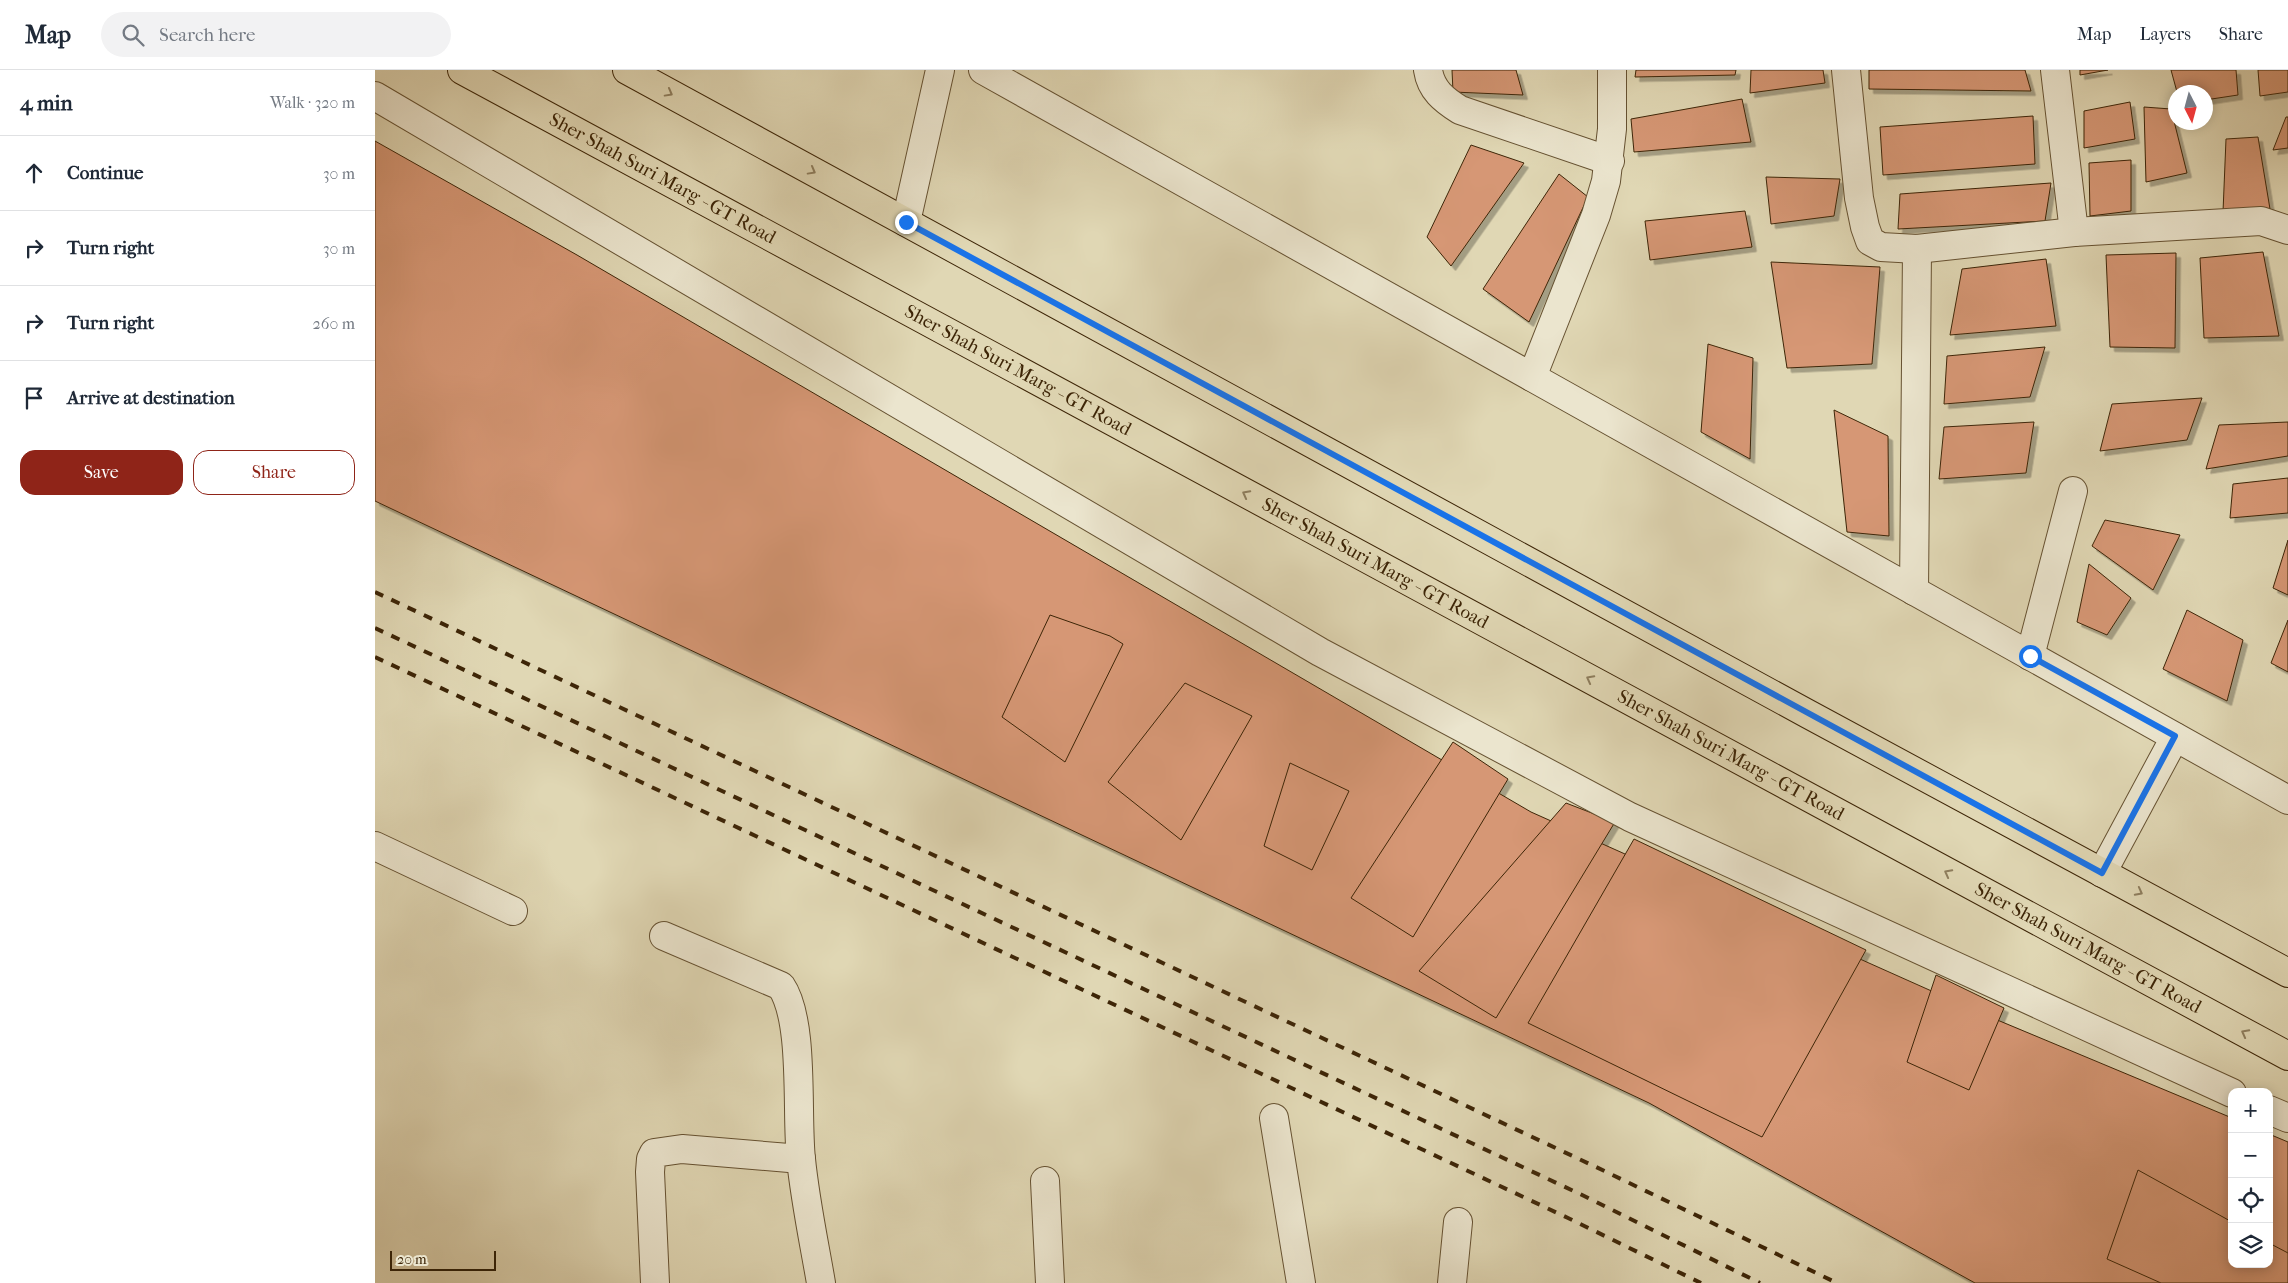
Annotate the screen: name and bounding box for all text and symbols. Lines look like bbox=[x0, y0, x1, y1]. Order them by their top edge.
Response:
search box bbox=[101, 12, 451, 57]
text: Map bbox=[25, 21, 71, 49]
icon: search bbox=[119, 21, 147, 49]
text: Search here bbox=[159, 24, 255, 46]
text: Map bbox=[2077, 24, 2111, 45]
text: Layers bbox=[2139, 24, 2191, 45]
text: Share bbox=[2219, 24, 2263, 45]
north arrow bbox=[2168, 85, 2213, 130]
one-way arrow bbox=[664, 87, 673, 97]
text: 4 min bbox=[20, 91, 73, 115]
text: Walk · 320 m bbox=[270, 93, 355, 112]
street label: Sher Shah Suri Marg - GT Road bbox=[545, 108, 780, 249]
icon: ahead bbox=[20, 159, 48, 187]
text: Continue bbox=[67, 162, 143, 184]
text: 30 m bbox=[323, 164, 355, 183]
one-way arrow bbox=[807, 165, 816, 175]
route end bbox=[895, 211, 918, 234]
icon: right bbox=[20, 234, 48, 262]
text: Turn right bbox=[67, 237, 154, 259]
text: 30 m bbox=[323, 239, 355, 258]
street label: Sher Shah Suri Marg - GT Road bbox=[901, 300, 1136, 441]
icon: right bbox=[20, 309, 48, 337]
text: Turn right bbox=[67, 312, 154, 334]
text: 260 m bbox=[313, 314, 355, 333]
icon: arrive bbox=[20, 384, 48, 412]
text: Arrive at destination bbox=[67, 387, 235, 409]
button: Save bbox=[20, 450, 183, 495]
button: Share bbox=[193, 450, 355, 495]
one-way arrow bbox=[1243, 490, 1252, 500]
street label: Sher Shah Suri Marg - GT Road bbox=[1258, 493, 1493, 634]
route start bbox=[2019, 645, 2042, 668]
one-way arrow bbox=[1586, 675, 1595, 685]
street label: Sher Shah Suri Marg - GT Road bbox=[1614, 685, 1849, 826]
one-way arrow bbox=[1944, 869, 1953, 879]
street label: Sher Shah Suri Marg - GT Road bbox=[1971, 878, 2206, 1018]
one-way arrow bbox=[2133, 886, 2142, 896]
one-way arrow bbox=[2241, 1029, 2250, 1039]
map controls bbox=[2228, 1088, 2273, 1268]
button: + bbox=[2228, 1088, 2273, 1133]
button: − bbox=[2228, 1133, 2273, 1178]
button: locate bbox=[2228, 1178, 2273, 1223]
button: layers bbox=[2228, 1223, 2273, 1268]
scale bar bbox=[390, 1248, 496, 1271]
text: 20 m bbox=[397, 1251, 427, 1268]

